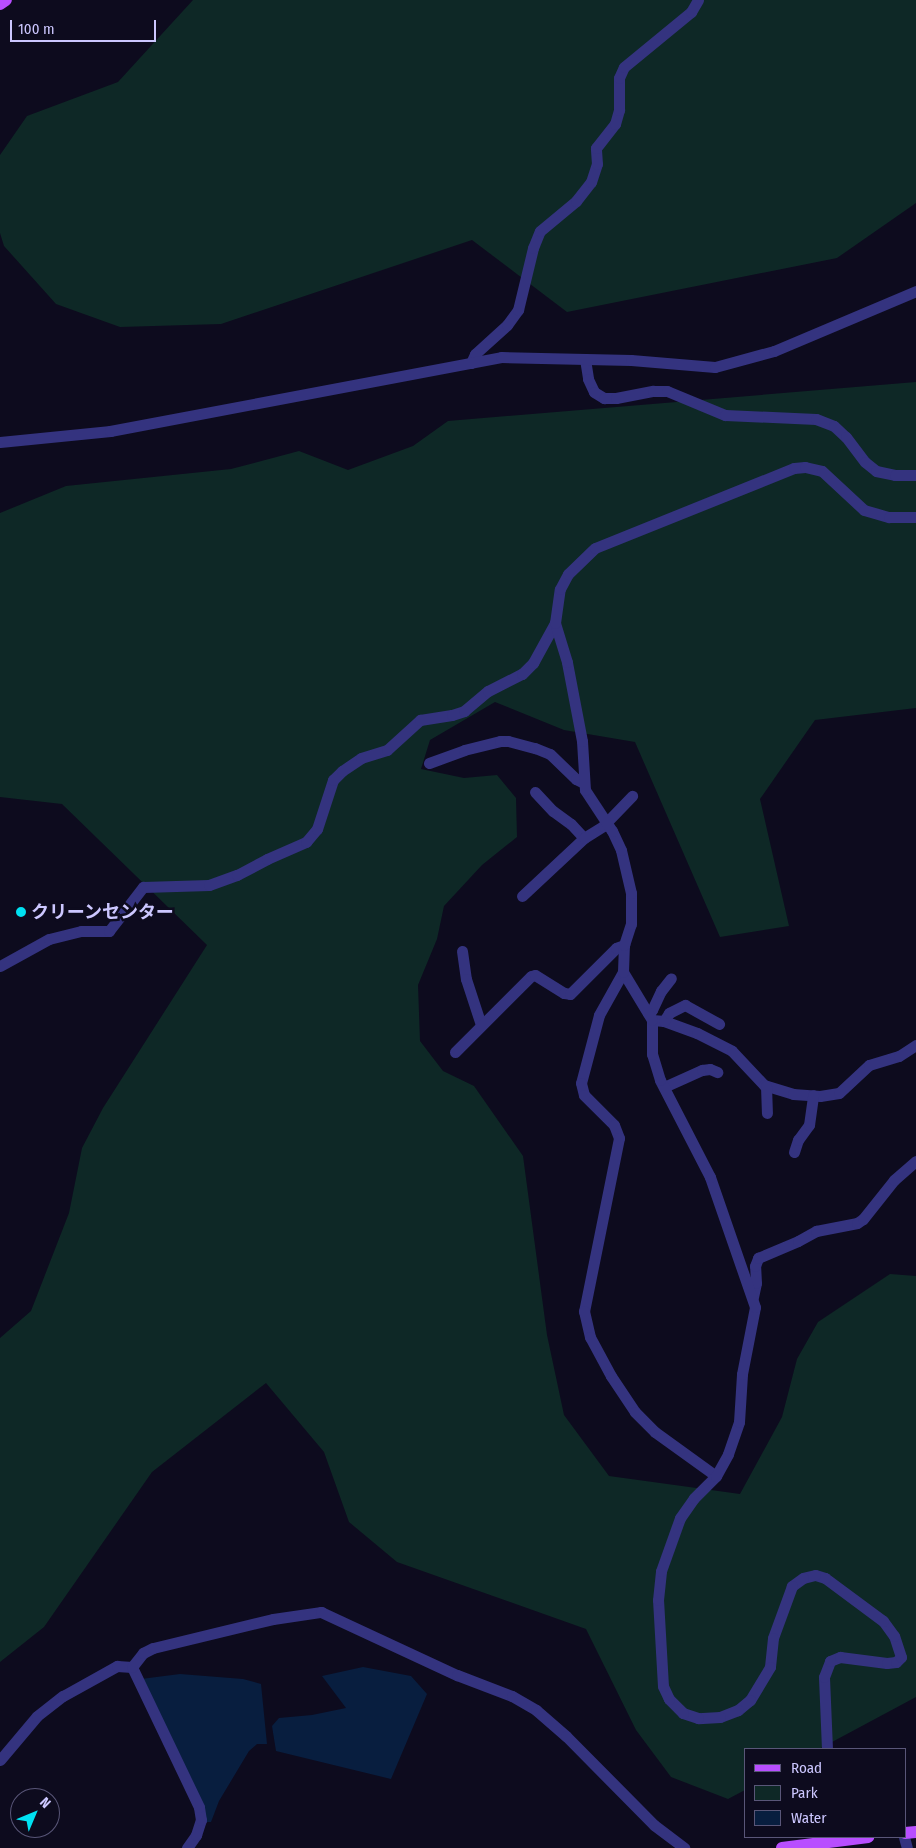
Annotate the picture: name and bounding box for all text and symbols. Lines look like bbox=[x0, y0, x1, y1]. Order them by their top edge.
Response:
scale bar bbox=[12, 10, 159, 42]
text: 100 m bbox=[18, 20, 55, 38]
place label: クリーンセンター bbox=[31, 901, 175, 923]
marker: クリーンセンター bbox=[15, 906, 27, 918]
legend bbox=[744, 1748, 906, 1838]
text: Road bbox=[791, 1759, 822, 1777]
text: Park bbox=[791, 1784, 818, 1802]
north arrow bbox=[10, 1788, 60, 1838]
text: N bbox=[36, 1794, 54, 1812]
text: Water bbox=[791, 1809, 826, 1827]

